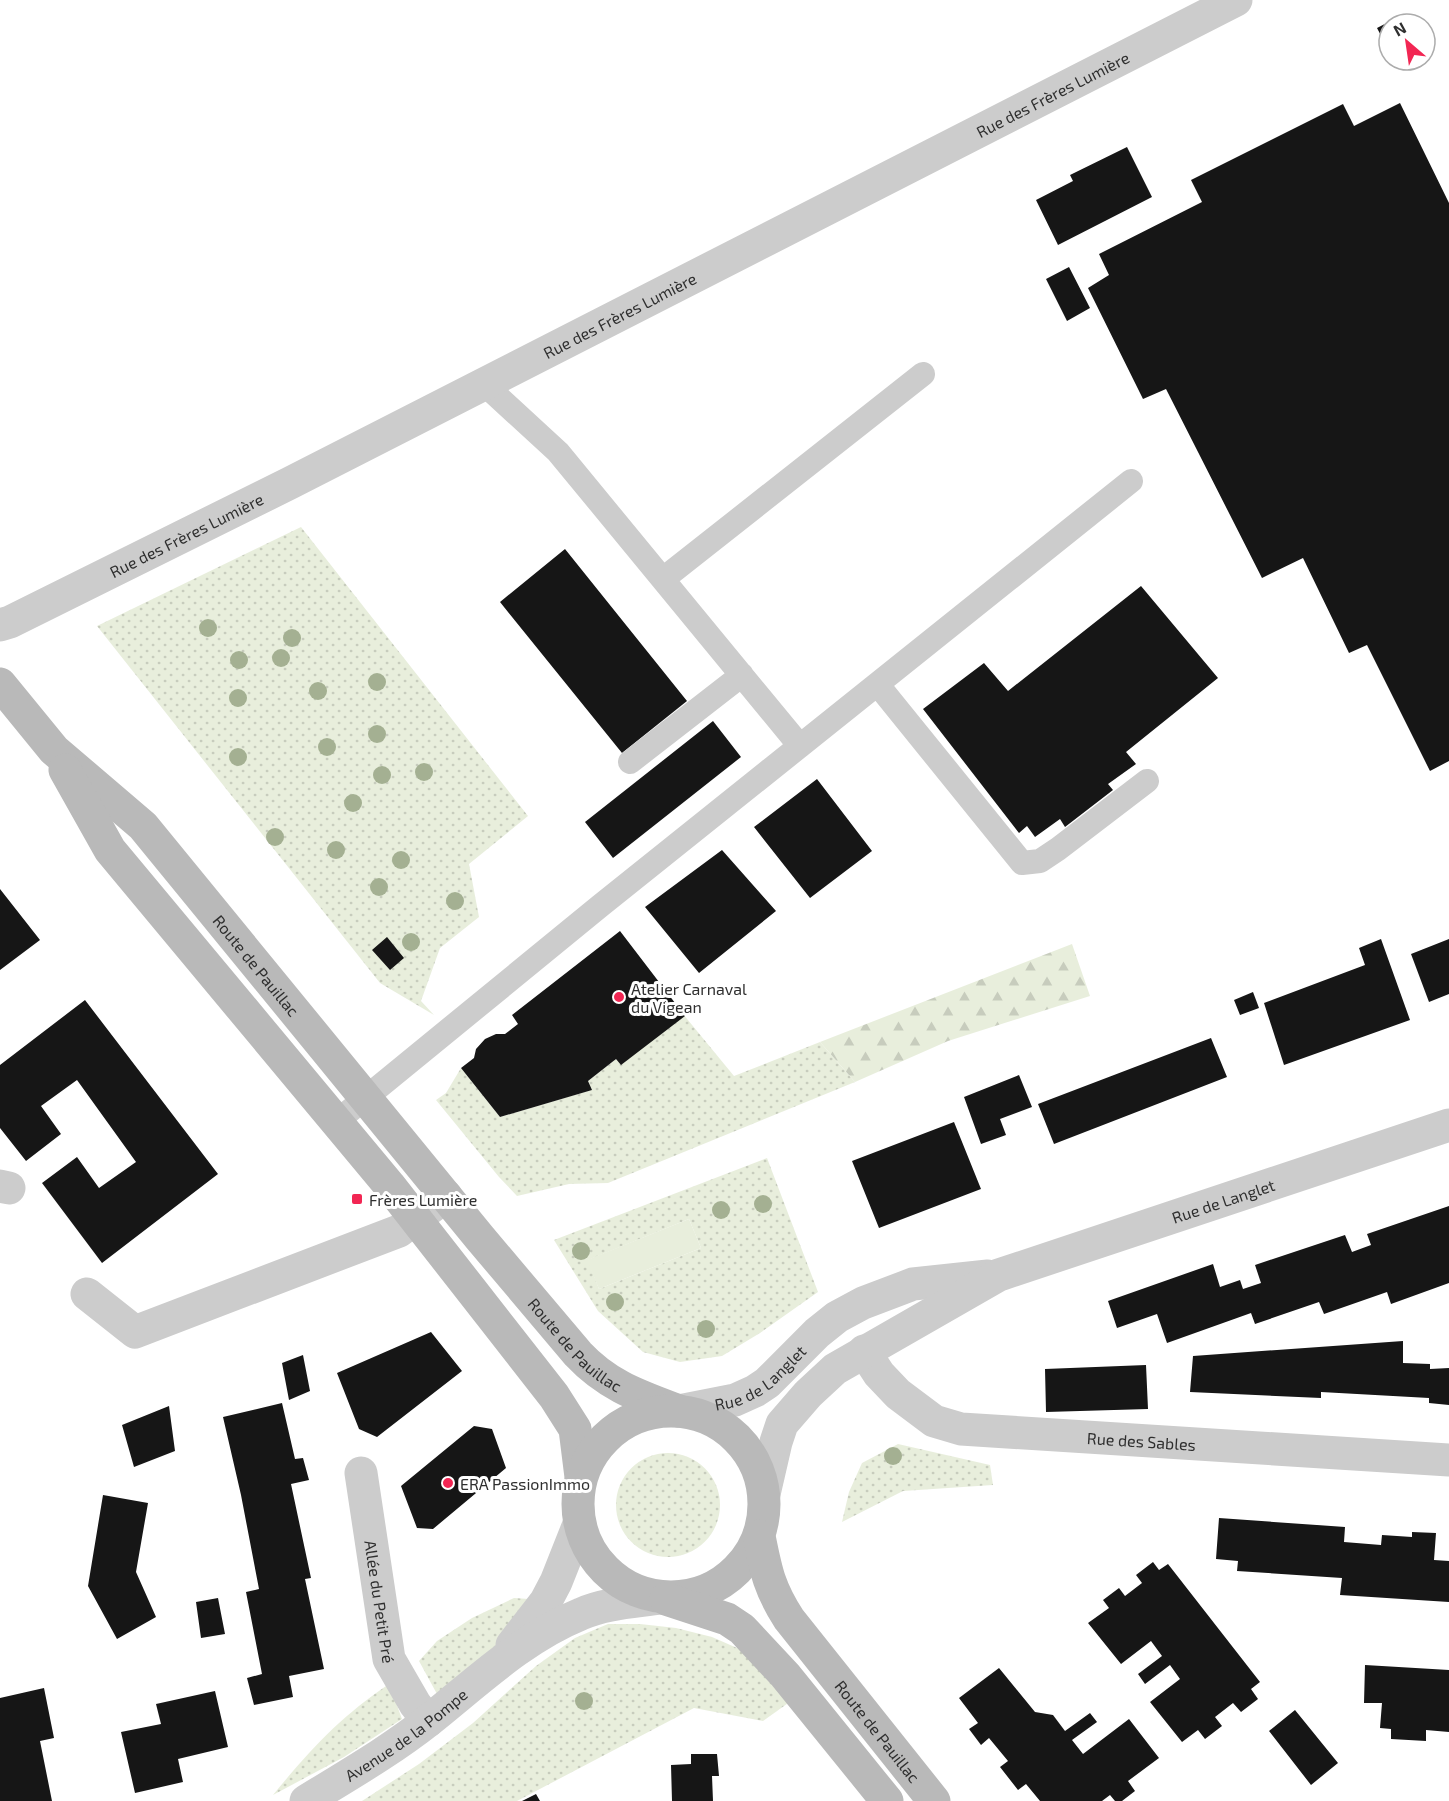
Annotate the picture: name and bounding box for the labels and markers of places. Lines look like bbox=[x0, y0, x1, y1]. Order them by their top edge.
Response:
place label: Atelier Carnaval du Vigean bbox=[631, 979, 747, 1016]
marker: Atelier Carnaval du Vigean bbox=[612, 990, 626, 1004]
place label: Frères Lumière bbox=[369, 1190, 477, 1209]
marker: Frères Lumière bbox=[350, 1192, 364, 1206]
place label: ERA PassionImmo bbox=[460, 1474, 590, 1493]
marker: ERA PassionImmo bbox=[441, 1476, 455, 1490]

